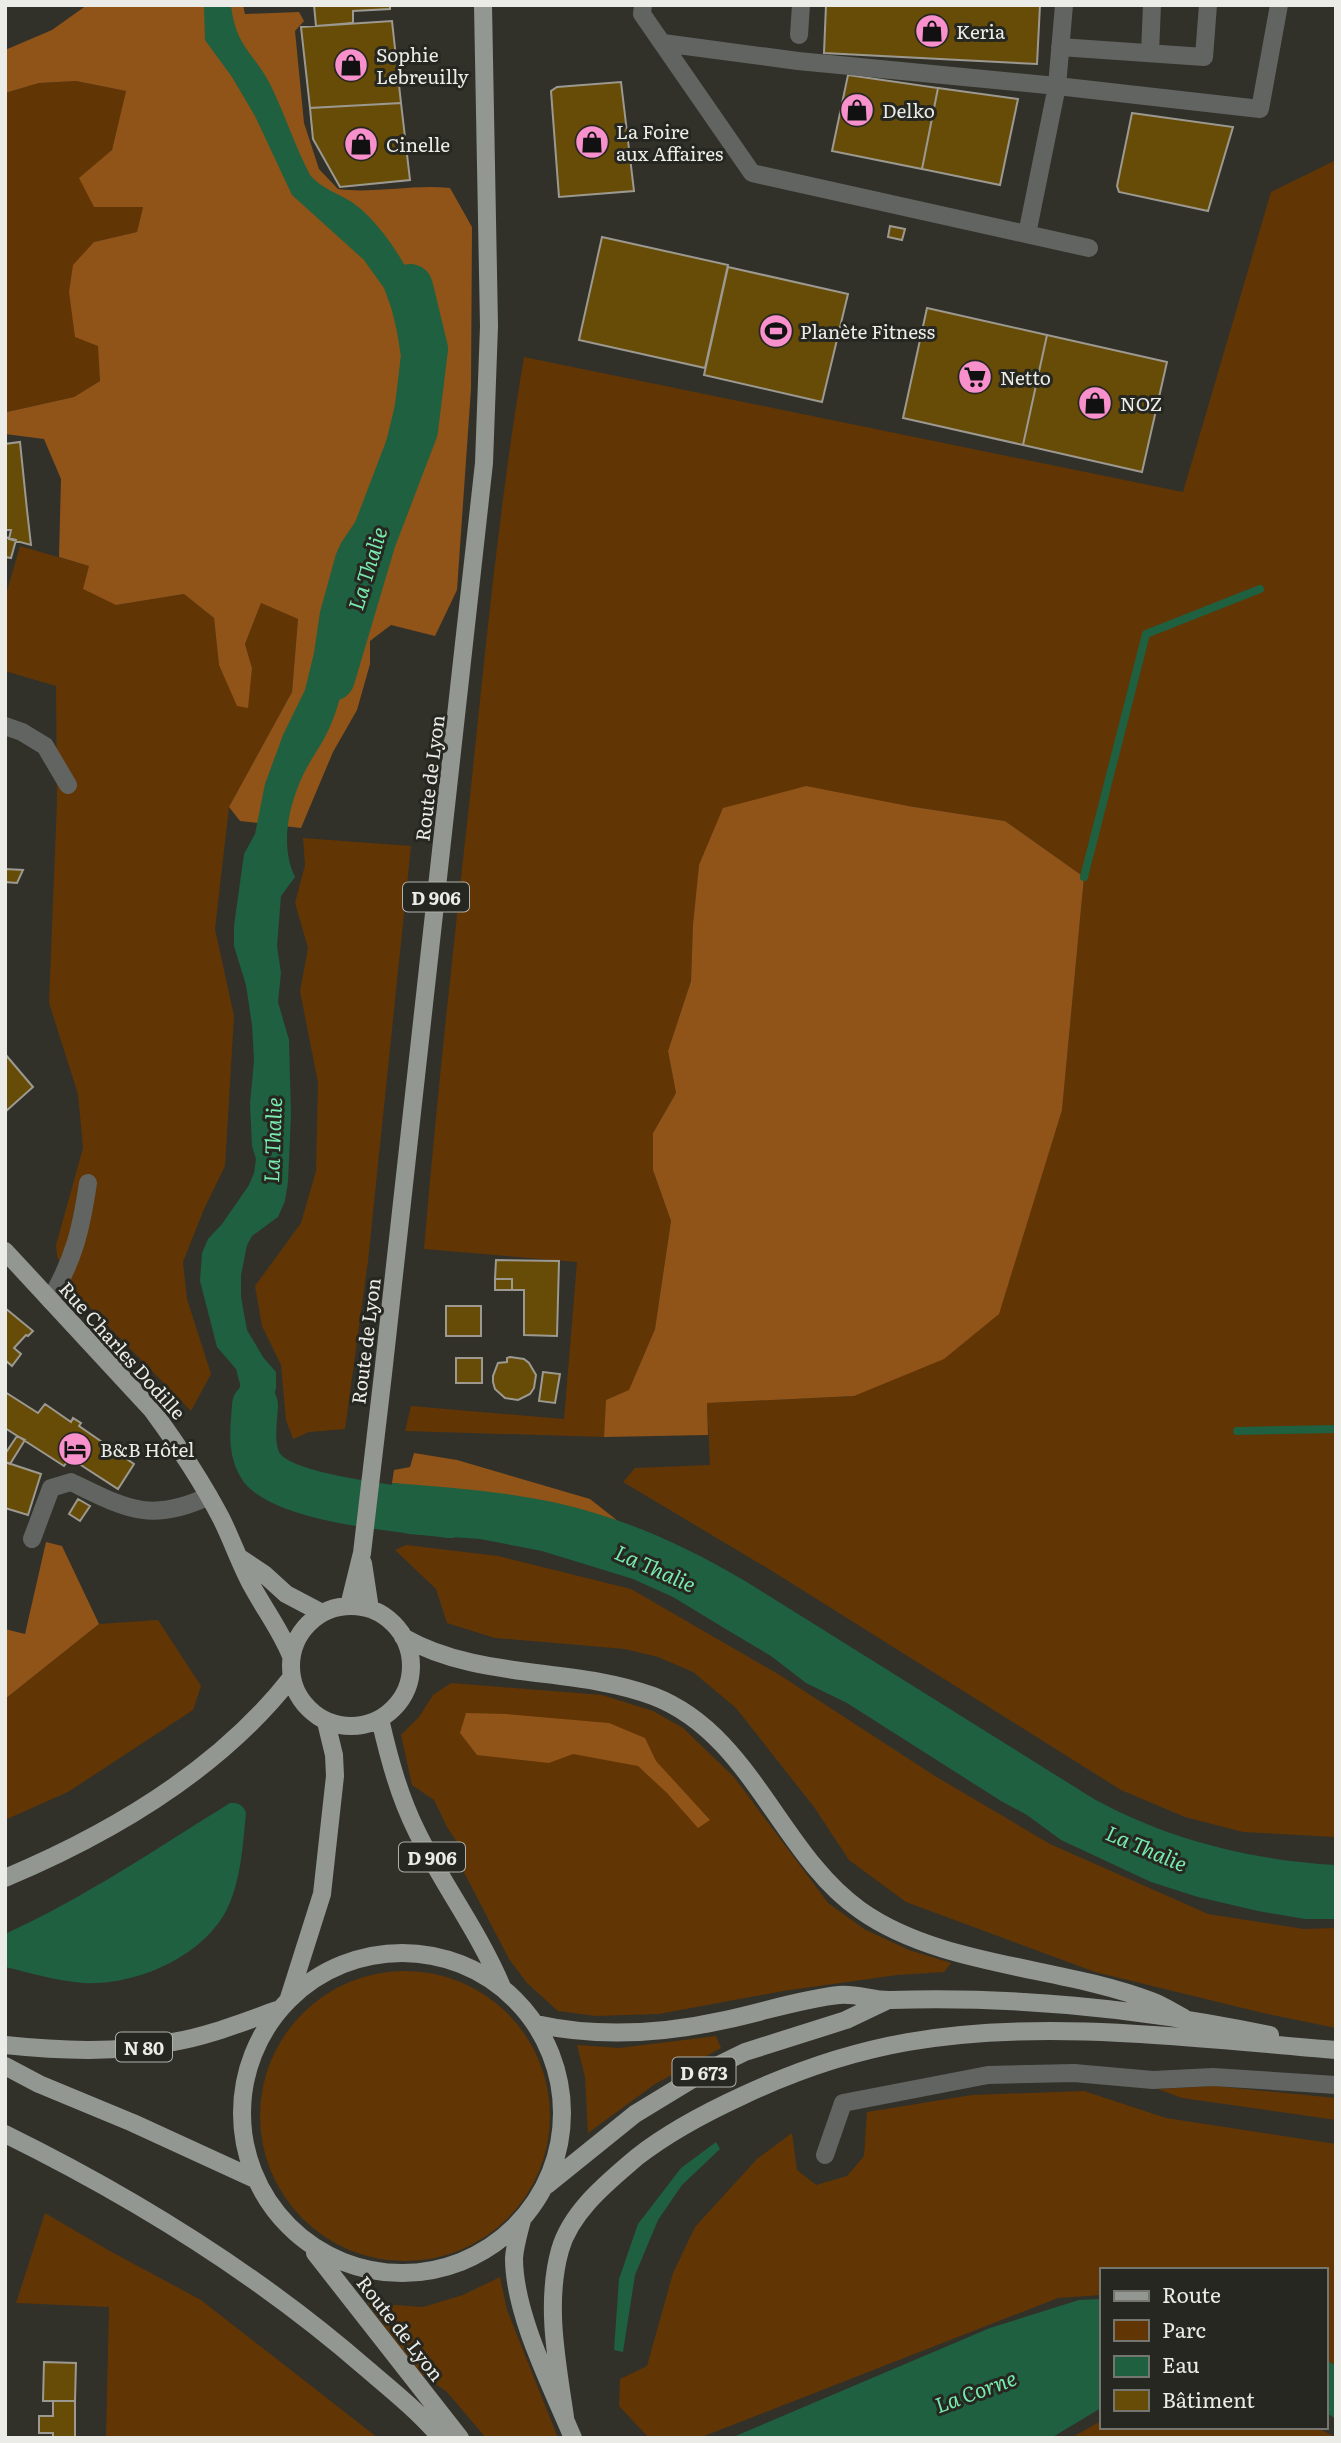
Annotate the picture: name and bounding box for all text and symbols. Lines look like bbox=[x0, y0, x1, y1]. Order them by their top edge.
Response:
shop icon: Keria bbox=[913, 12, 951, 50]
place label: Keria bbox=[956, 17, 1006, 45]
place label: Sophie Lebreuilly bbox=[376, 40, 469, 90]
shop icon: Sophie Lebreuilly bbox=[332, 46, 370, 84]
shop icon: Delko bbox=[838, 91, 876, 129]
place label: Delko bbox=[882, 96, 935, 124]
place label: La Foire aux Affaires bbox=[616, 117, 724, 167]
shop icon: La Foire aux Affaires bbox=[573, 123, 611, 161]
shop icon: Cinelle bbox=[342, 125, 380, 163]
place label: Cinelle bbox=[386, 130, 450, 158]
sports icon: Planète Fitness bbox=[757, 312, 795, 350]
place label: Planète Fitness bbox=[800, 317, 935, 345]
supermarket icon: Netto bbox=[956, 358, 994, 396]
place label: Netto bbox=[1000, 363, 1051, 391]
shop icon: NOZ bbox=[1076, 384, 1114, 422]
place label: NOZ bbox=[1120, 389, 1162, 417]
water label: La Thalie bbox=[339, 523, 393, 613]
street label: Route de Lyon bbox=[407, 713, 451, 843]
road number: D 906 bbox=[403, 882, 469, 912]
water label: La Thalie bbox=[254, 1097, 288, 1183]
street label: Rue Charles Dodille bbox=[53, 1275, 193, 1425]
street label: Route de Lyon bbox=[343, 1276, 387, 1406]
hotel icon: B&B Hôtel bbox=[56, 1430, 94, 1468]
place label: B&B Hôtel bbox=[100, 1435, 194, 1463]
water label: La Thalie bbox=[611, 1535, 701, 1599]
water label: La Thalie bbox=[1102, 1816, 1192, 1878]
road number: D 906 bbox=[399, 1842, 465, 1871]
road number: N 80 bbox=[116, 2033, 172, 2062]
road number: D 673 bbox=[672, 2058, 736, 2086]
legend bbox=[1100, 2268, 1327, 2429]
street label: Route de Lyon bbox=[351, 2269, 451, 2387]
text: Route bbox=[1162, 2278, 1221, 2309]
text: Parc bbox=[1162, 2313, 1206, 2344]
text: Eau bbox=[1162, 2348, 1200, 2379]
water label: La Corne bbox=[930, 2361, 1020, 2419]
text: Bâtiment bbox=[1162, 2383, 1255, 2414]

